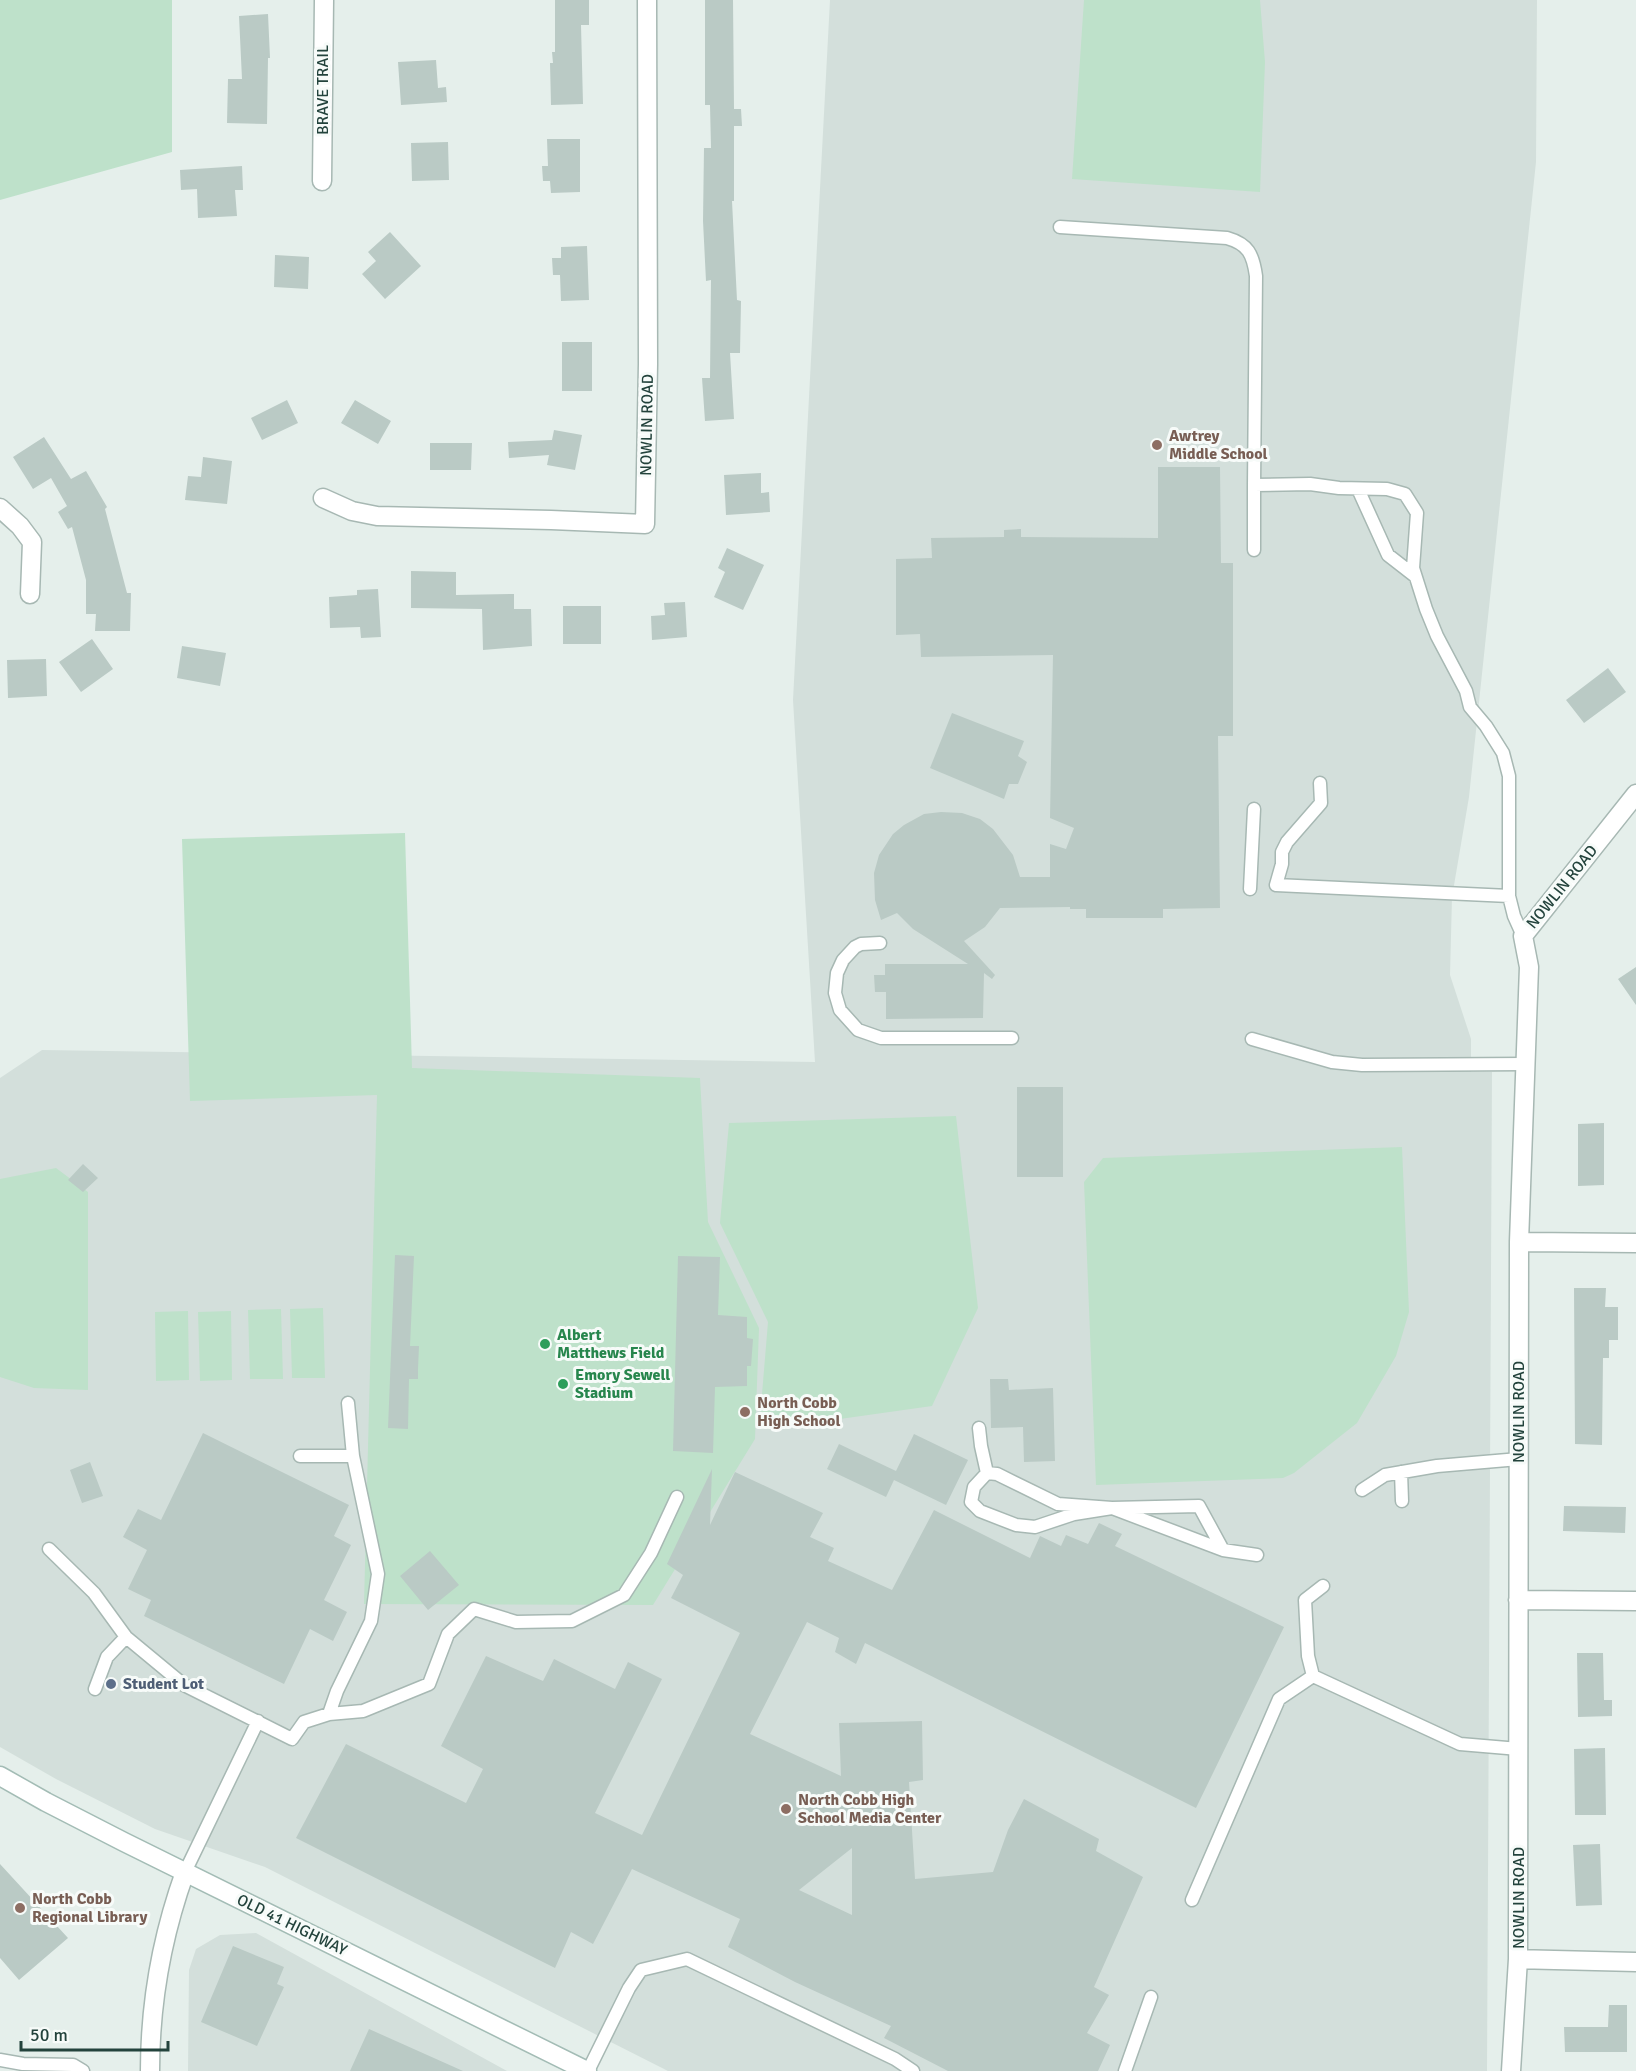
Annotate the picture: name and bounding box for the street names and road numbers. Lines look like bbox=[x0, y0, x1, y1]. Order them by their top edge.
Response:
street label: BRAVE TRAIL bbox=[313, 45, 333, 135]
street label: NOWLIN ROAD bbox=[636, 374, 658, 476]
street label: NOWLIN ROAD bbox=[1522, 841, 1602, 933]
street label: NOWLIN ROAD bbox=[1509, 1361, 1529, 1463]
street label: NOWLIN ROAD bbox=[1509, 1847, 1529, 1949]
street label: OLD 41 HIGHWAY bbox=[234, 1890, 350, 1960]

